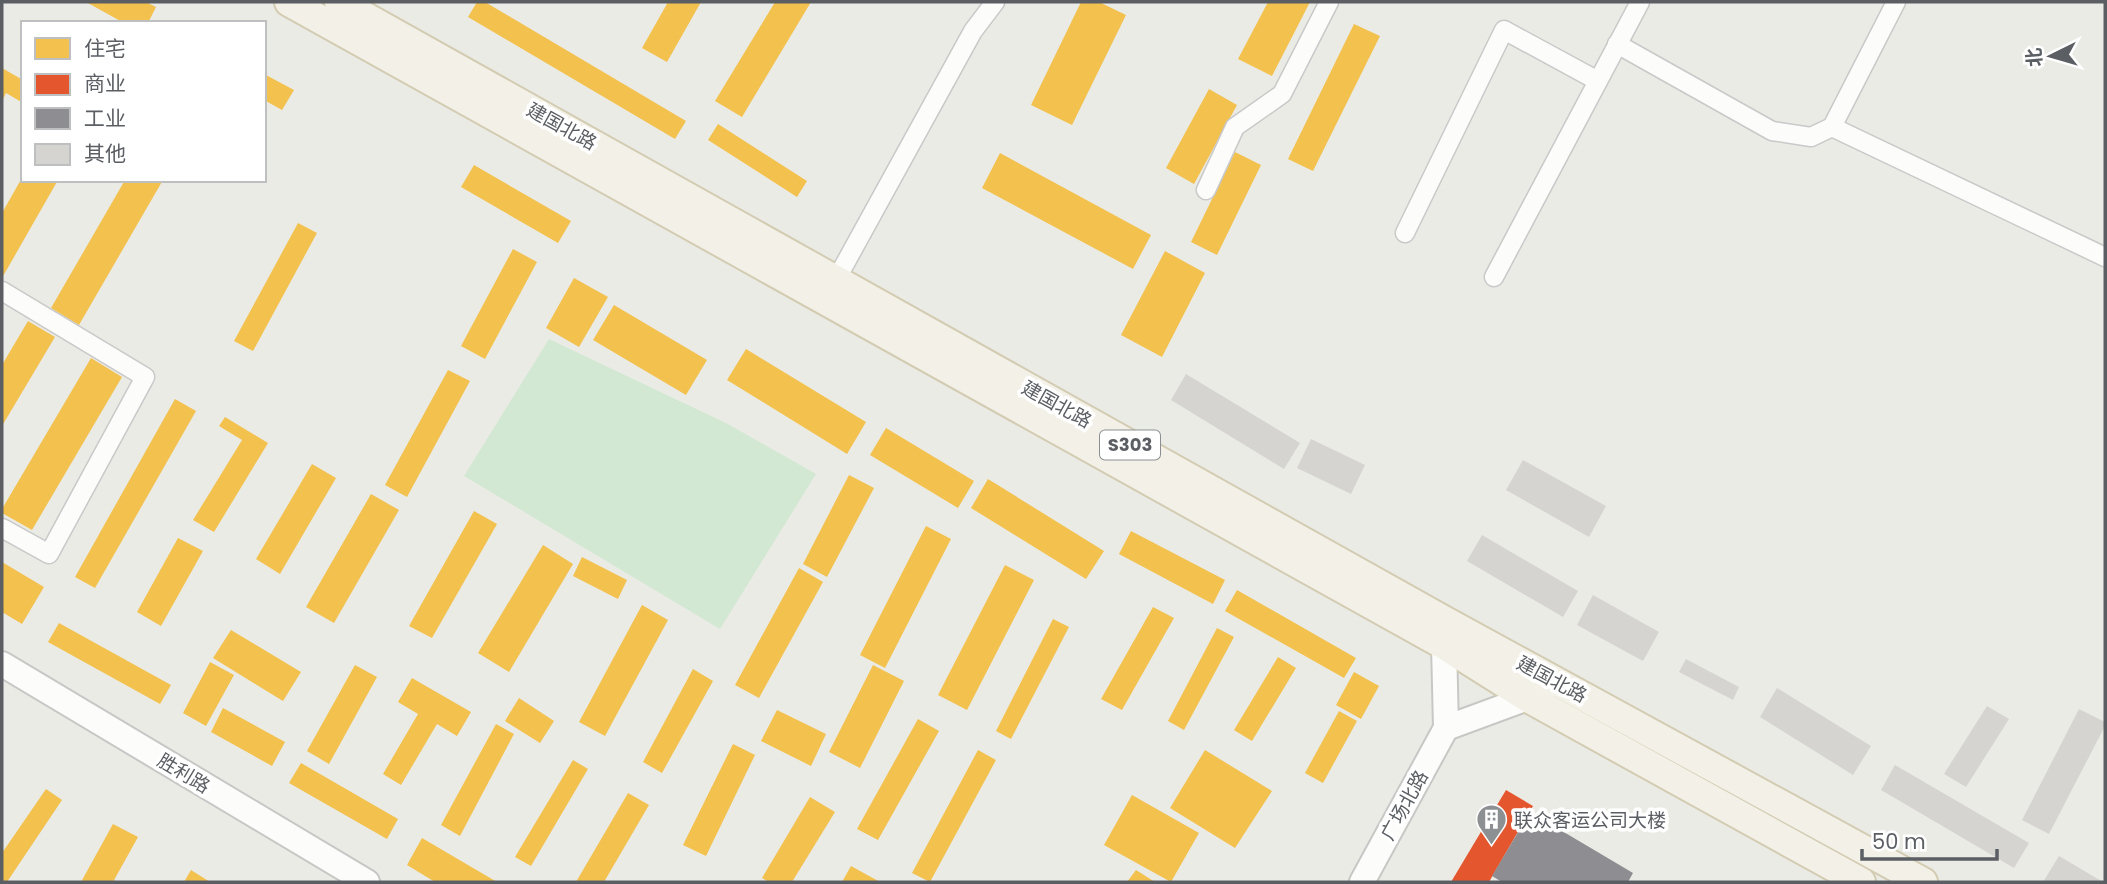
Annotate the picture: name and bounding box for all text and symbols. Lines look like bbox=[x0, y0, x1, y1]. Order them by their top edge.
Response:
legend bbox=[21, 21, 266, 182]
north arrow bbox=[2016, 21, 2086, 91]
text: 住宅 bbox=[84, 34, 126, 63]
text: 北 bbox=[2020, 47, 2049, 68]
text: 商业 bbox=[84, 69, 126, 98]
street label: 建国北路 bbox=[522, 96, 602, 157]
text: 工业 bbox=[84, 104, 126, 133]
text: 其他 bbox=[84, 139, 126, 168]
street label: 建国北路 bbox=[1017, 374, 1097, 435]
road number: S303 bbox=[1100, 430, 1160, 460]
street label: 建国北路 bbox=[1512, 650, 1592, 709]
street label: 胜利路 bbox=[152, 747, 215, 800]
street label: 广场北路 bbox=[1374, 765, 1435, 845]
building icon: 联众客运公司大楼 bbox=[1474, 803, 1508, 847]
place label: 联众客运公司大楼 bbox=[1514, 807, 1666, 834]
scale bar bbox=[1862, 818, 1997, 862]
text: 50 m bbox=[1872, 827, 1926, 856]

